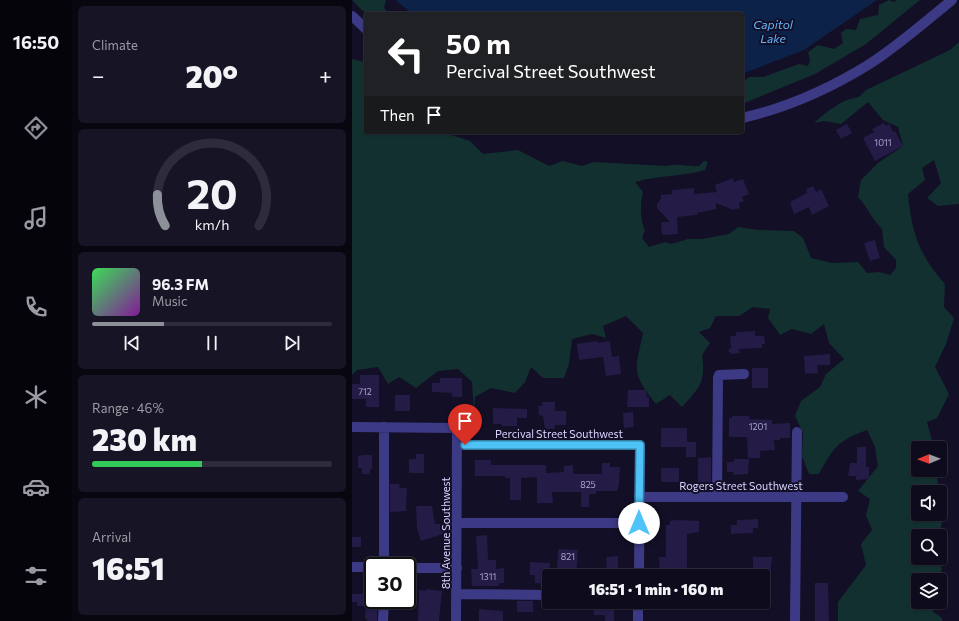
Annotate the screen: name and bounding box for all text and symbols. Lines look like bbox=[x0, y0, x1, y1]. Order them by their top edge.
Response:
water label: Capitol Lake bbox=[753, 17, 794, 45]
text: 50 m bbox=[446, 26, 511, 60]
icon: left bbox=[380, 28, 432, 80]
text: 16:50 bbox=[13, 31, 59, 53]
text: Climate bbox=[92, 37, 138, 53]
text: 20° bbox=[185, 57, 238, 94]
text: Percival Street Southwest bbox=[446, 60, 656, 82]
text: − bbox=[92, 62, 105, 89]
text: + bbox=[319, 62, 332, 89]
icon: arrive bbox=[423, 104, 445, 126]
text: Then bbox=[380, 106, 415, 124]
icon: directions bbox=[22, 114, 50, 142]
house number: 1011 bbox=[874, 137, 892, 148]
text: 20 bbox=[186, 166, 238, 217]
icon: music bbox=[22, 204, 50, 232]
text: km/h bbox=[195, 214, 229, 232]
text: 96.3 FM bbox=[152, 275, 209, 293]
icon: phone bbox=[22, 293, 50, 321]
text: Music bbox=[152, 293, 187, 309]
icon: previous bbox=[121, 332, 143, 354]
icon: pause bbox=[201, 332, 223, 354]
icon: next bbox=[281, 332, 303, 354]
icon: climate bbox=[22, 383, 50, 411]
house number: 712 bbox=[358, 386, 372, 397]
text: Range · 46% bbox=[92, 400, 164, 416]
pin bbox=[448, 404, 482, 445]
icon: arrive bbox=[454, 410, 476, 432]
text: 230 km bbox=[92, 420, 197, 457]
house number: 1201 bbox=[749, 421, 767, 432]
street label: Percival Street Southwest bbox=[495, 427, 624, 440]
north arrow bbox=[911, 441, 947, 477]
map controls bbox=[911, 441, 947, 609]
icon: car bbox=[22, 473, 50, 501]
street label: 8th Avenue Southwest bbox=[439, 476, 452, 589]
house number: 825 bbox=[580, 479, 596, 490]
street label: Rogers Street Southwest bbox=[679, 479, 803, 492]
button: sound bbox=[911, 485, 947, 521]
position arrow bbox=[618, 502, 660, 544]
text: Arrival bbox=[92, 529, 131, 545]
button: search bbox=[911, 529, 947, 565]
text: 16:51 bbox=[92, 549, 165, 586]
house number: 821 bbox=[561, 551, 575, 562]
speed limit sign: 30 bbox=[364, 557, 416, 609]
icon: filters bbox=[22, 562, 50, 590]
house number: 1311 bbox=[480, 571, 496, 582]
button: layers bbox=[911, 573, 947, 609]
text: 16:51 · 1 min · 160 m bbox=[589, 580, 723, 598]

